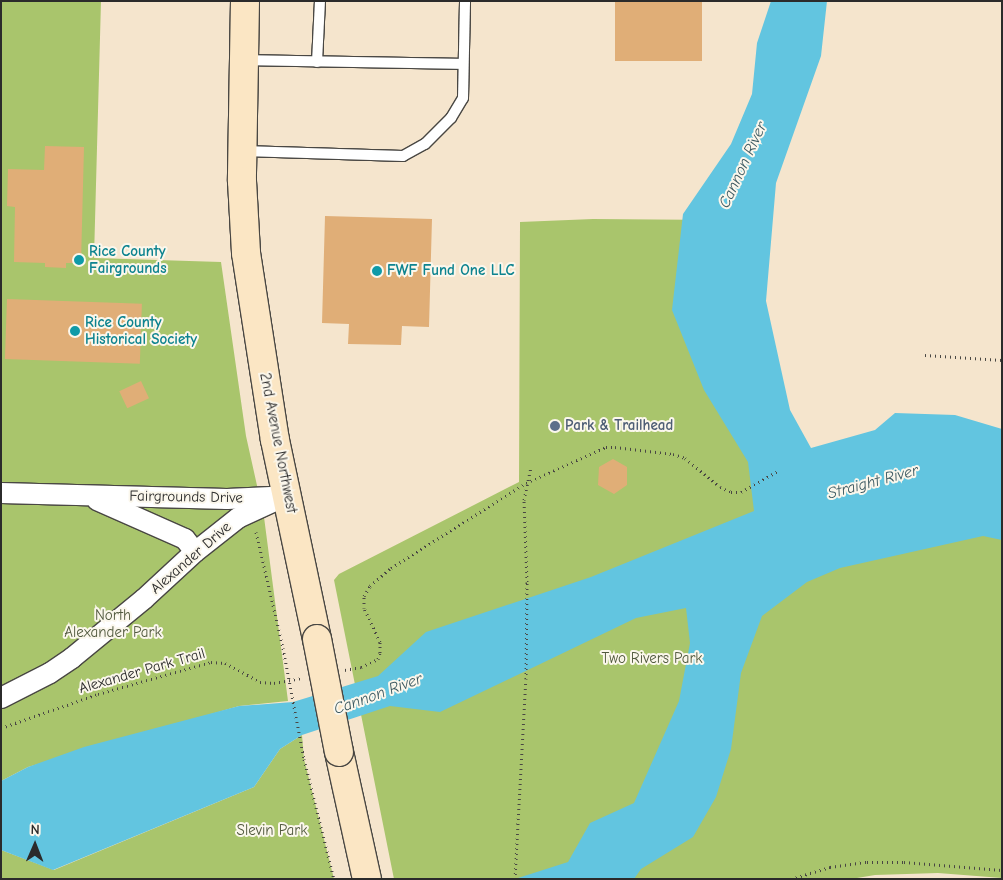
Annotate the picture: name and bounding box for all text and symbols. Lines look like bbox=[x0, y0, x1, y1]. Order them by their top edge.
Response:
water label: Cannon River bbox=[715, 119, 771, 211]
place label: Rice County Fairgrounds bbox=[89, 242, 167, 277]
marker: Rice County Fairgrounds bbox=[73, 254, 85, 266]
place label: FWF Fund One LLC bbox=[387, 262, 515, 280]
marker: FWF Fund One LLC bbox=[371, 265, 383, 277]
place label: Rice County Historical Society bbox=[85, 313, 197, 348]
marker: Rice County Historical Society bbox=[69, 325, 81, 337]
street label: 2nd Avenue Northwest bbox=[256, 371, 300, 515]
place label: Park & Trailhead bbox=[565, 417, 673, 435]
marker: Park & Trailhead bbox=[549, 420, 561, 432]
water label: Straight River bbox=[826, 461, 920, 503]
street label: Fairgrounds Drive bbox=[129, 487, 243, 507]
street label: Alexander Drive bbox=[147, 518, 235, 598]
park label: North Alexander Park bbox=[64, 606, 162, 641]
street label: Alexander Park Trail bbox=[77, 644, 207, 698]
park label: Two Rivers Park bbox=[601, 650, 703, 668]
water label: Cannon River bbox=[331, 669, 425, 719]
north arrow bbox=[10, 820, 60, 870]
text: N bbox=[31, 821, 40, 838]
park label: Slevin Park bbox=[237, 822, 307, 840]

